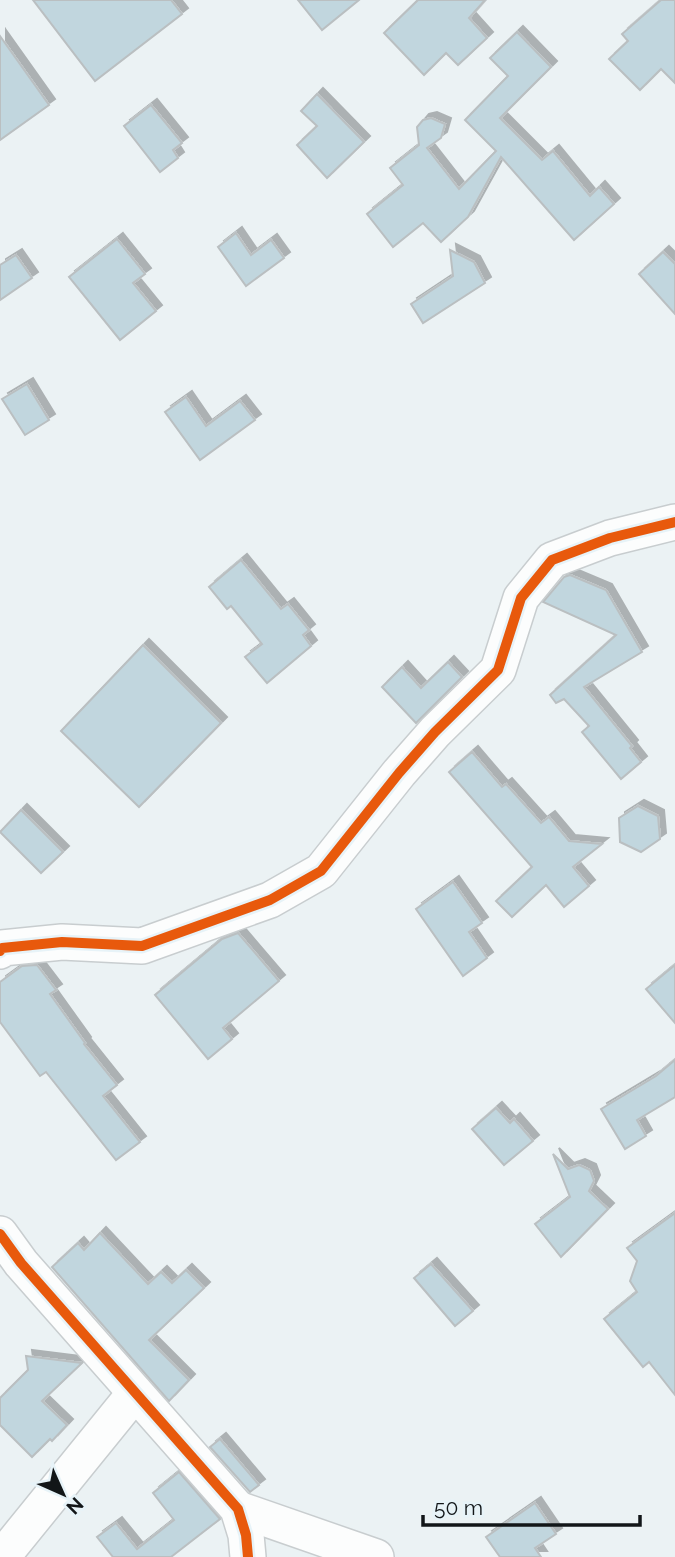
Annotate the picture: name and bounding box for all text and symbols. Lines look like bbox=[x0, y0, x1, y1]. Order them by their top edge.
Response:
north arrow bbox=[28, 1459, 98, 1529]
scale bar bbox=[423, 1484, 640, 1528]
text: N bbox=[62, 1493, 88, 1519]
text: 50 m bbox=[434, 1495, 483, 1520]

